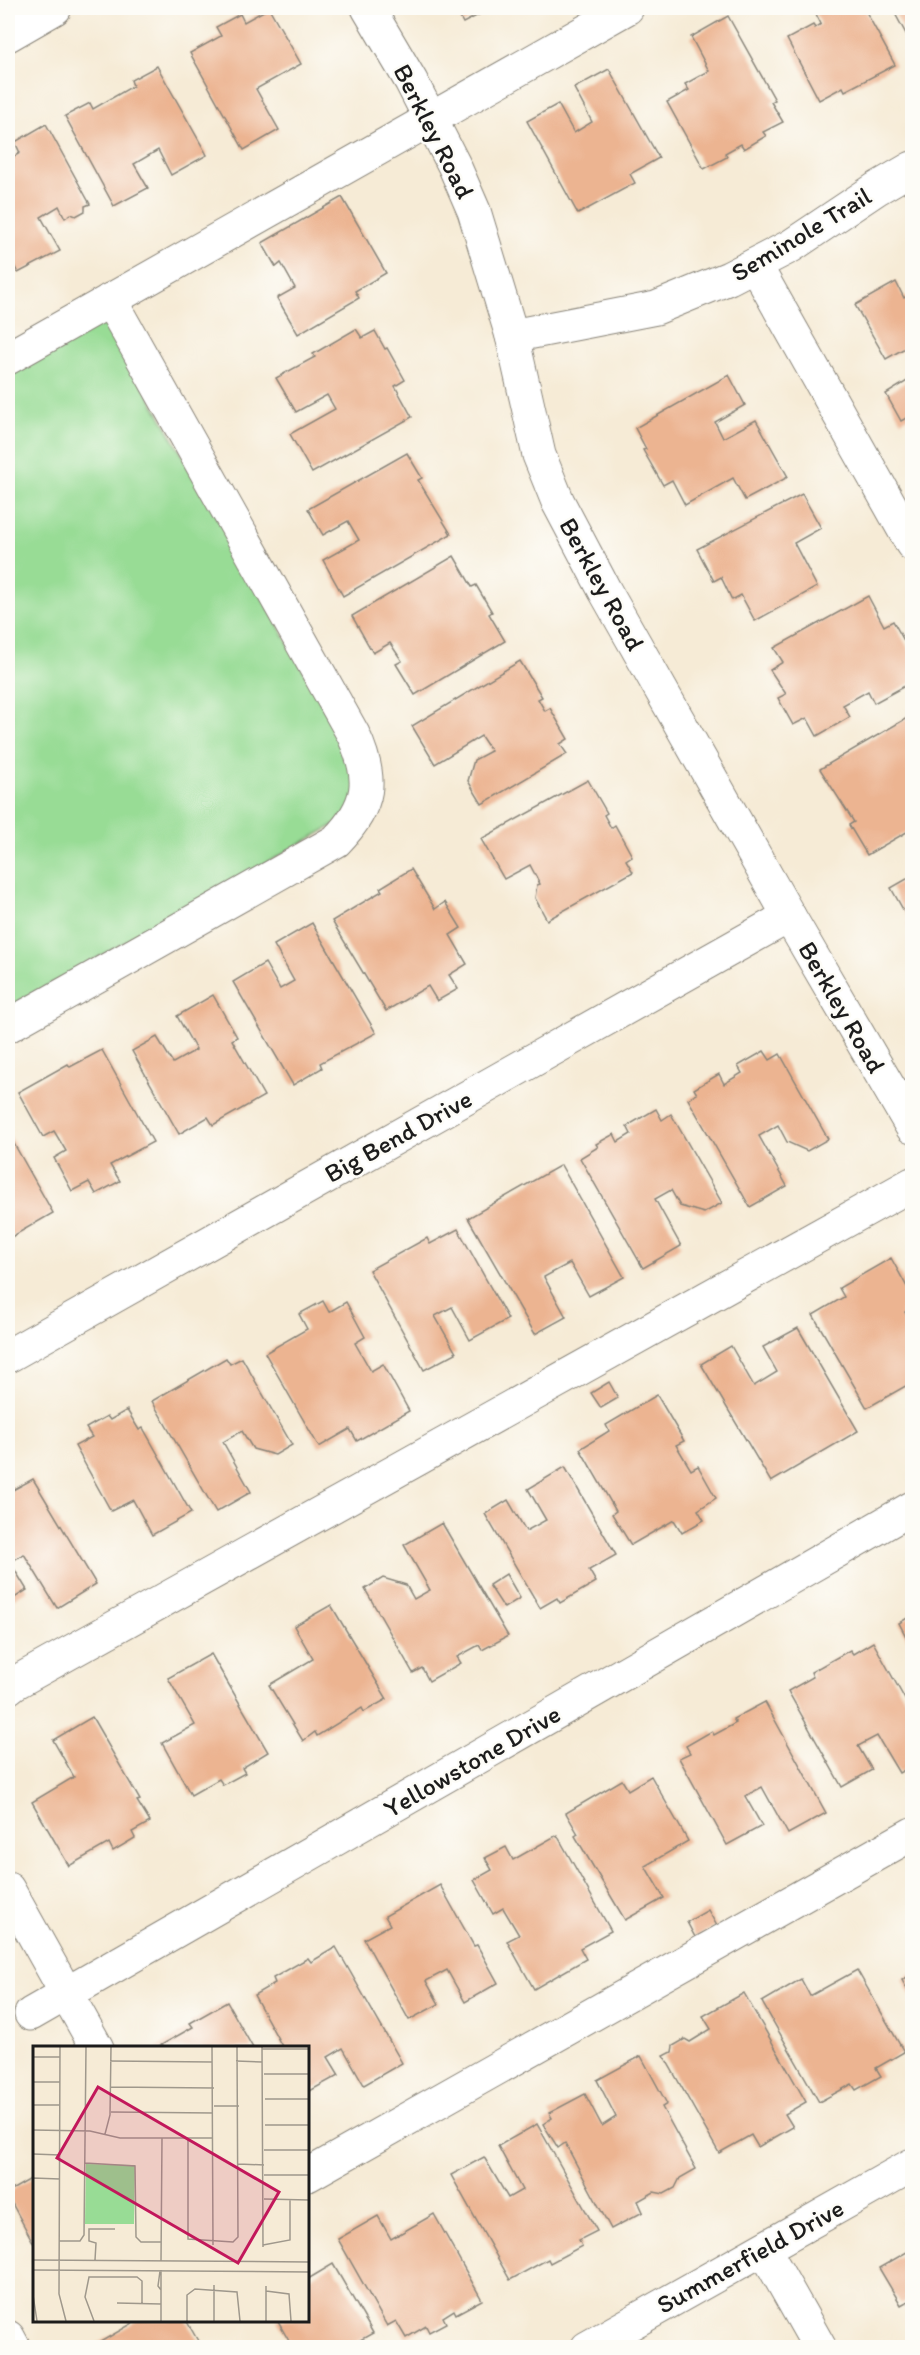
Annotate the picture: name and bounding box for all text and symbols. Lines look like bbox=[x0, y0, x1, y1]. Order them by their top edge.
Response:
street label: Berkley Road bbox=[386, 58, 482, 204]
street label: Seminole Trail bbox=[725, 180, 877, 288]
street label: Berkley Road bbox=[552, 512, 652, 656]
street label: Berkley Road bbox=[791, 935, 893, 1079]
street label: Big Bend Drive bbox=[319, 1082, 477, 1190]
street label: Yellowstone Drive bbox=[378, 1697, 566, 1825]
inset map bbox=[33, 2046, 309, 2322]
street label: Summerfield Drive bbox=[651, 2191, 849, 2321]

